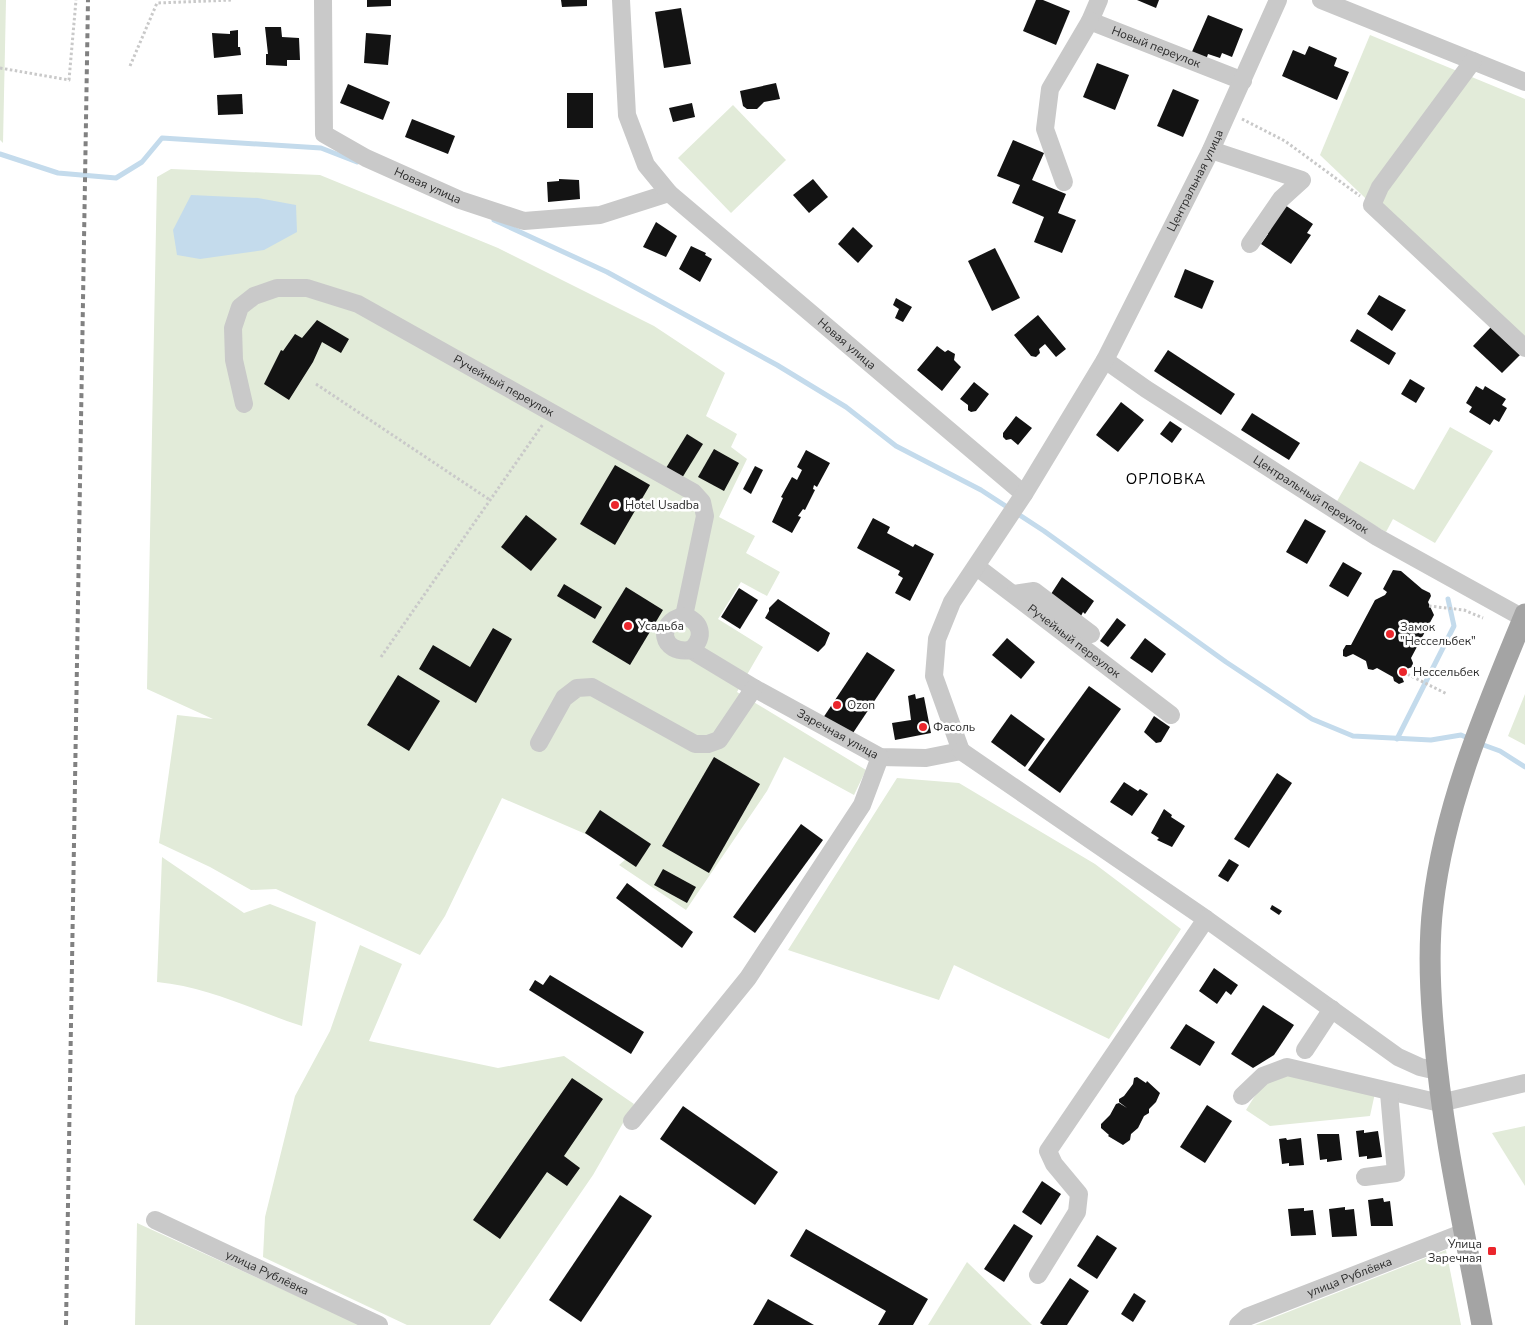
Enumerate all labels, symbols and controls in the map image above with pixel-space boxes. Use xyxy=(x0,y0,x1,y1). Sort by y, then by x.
street label: Новый переулок xyxy=(1109,22,1204,72)
street label: Центральная улица xyxy=(1163,127,1227,234)
street label: Новая улица xyxy=(392,164,464,208)
street label: Новая улица xyxy=(814,314,879,373)
street label: Ручейный переулок xyxy=(451,351,558,421)
street label: Центральный переулок xyxy=(1250,452,1372,538)
district label: ОРЛОВКА xyxy=(1126,469,1206,489)
place label: Hotel Usadba xyxy=(625,497,699,513)
marker: Hotel Usadba xyxy=(609,499,621,511)
street label: Ручейный переулок xyxy=(1024,600,1124,682)
place label: Усадьба xyxy=(637,618,684,634)
place label: Замок "Нессельбек" xyxy=(1400,619,1476,649)
marker: Усадьба xyxy=(622,620,634,632)
marker: Замок "Нессельбек" xyxy=(1384,628,1396,640)
place label: Нессельбек xyxy=(1413,664,1480,680)
marker: Нессельбек xyxy=(1397,666,1409,678)
place label: Ozon xyxy=(847,697,875,713)
marker: Ozon xyxy=(831,699,843,711)
street label: Заречная улица xyxy=(794,705,882,763)
place label: Фасоль xyxy=(933,719,975,735)
marker: Фасоль xyxy=(917,721,929,733)
place label: Улица Заречная xyxy=(1428,1236,1482,1266)
marker: Улица Заречная xyxy=(1486,1245,1498,1257)
street label: улица Рублёвка xyxy=(223,1246,311,1299)
street label: улица Рублёвка xyxy=(1305,1253,1394,1301)

